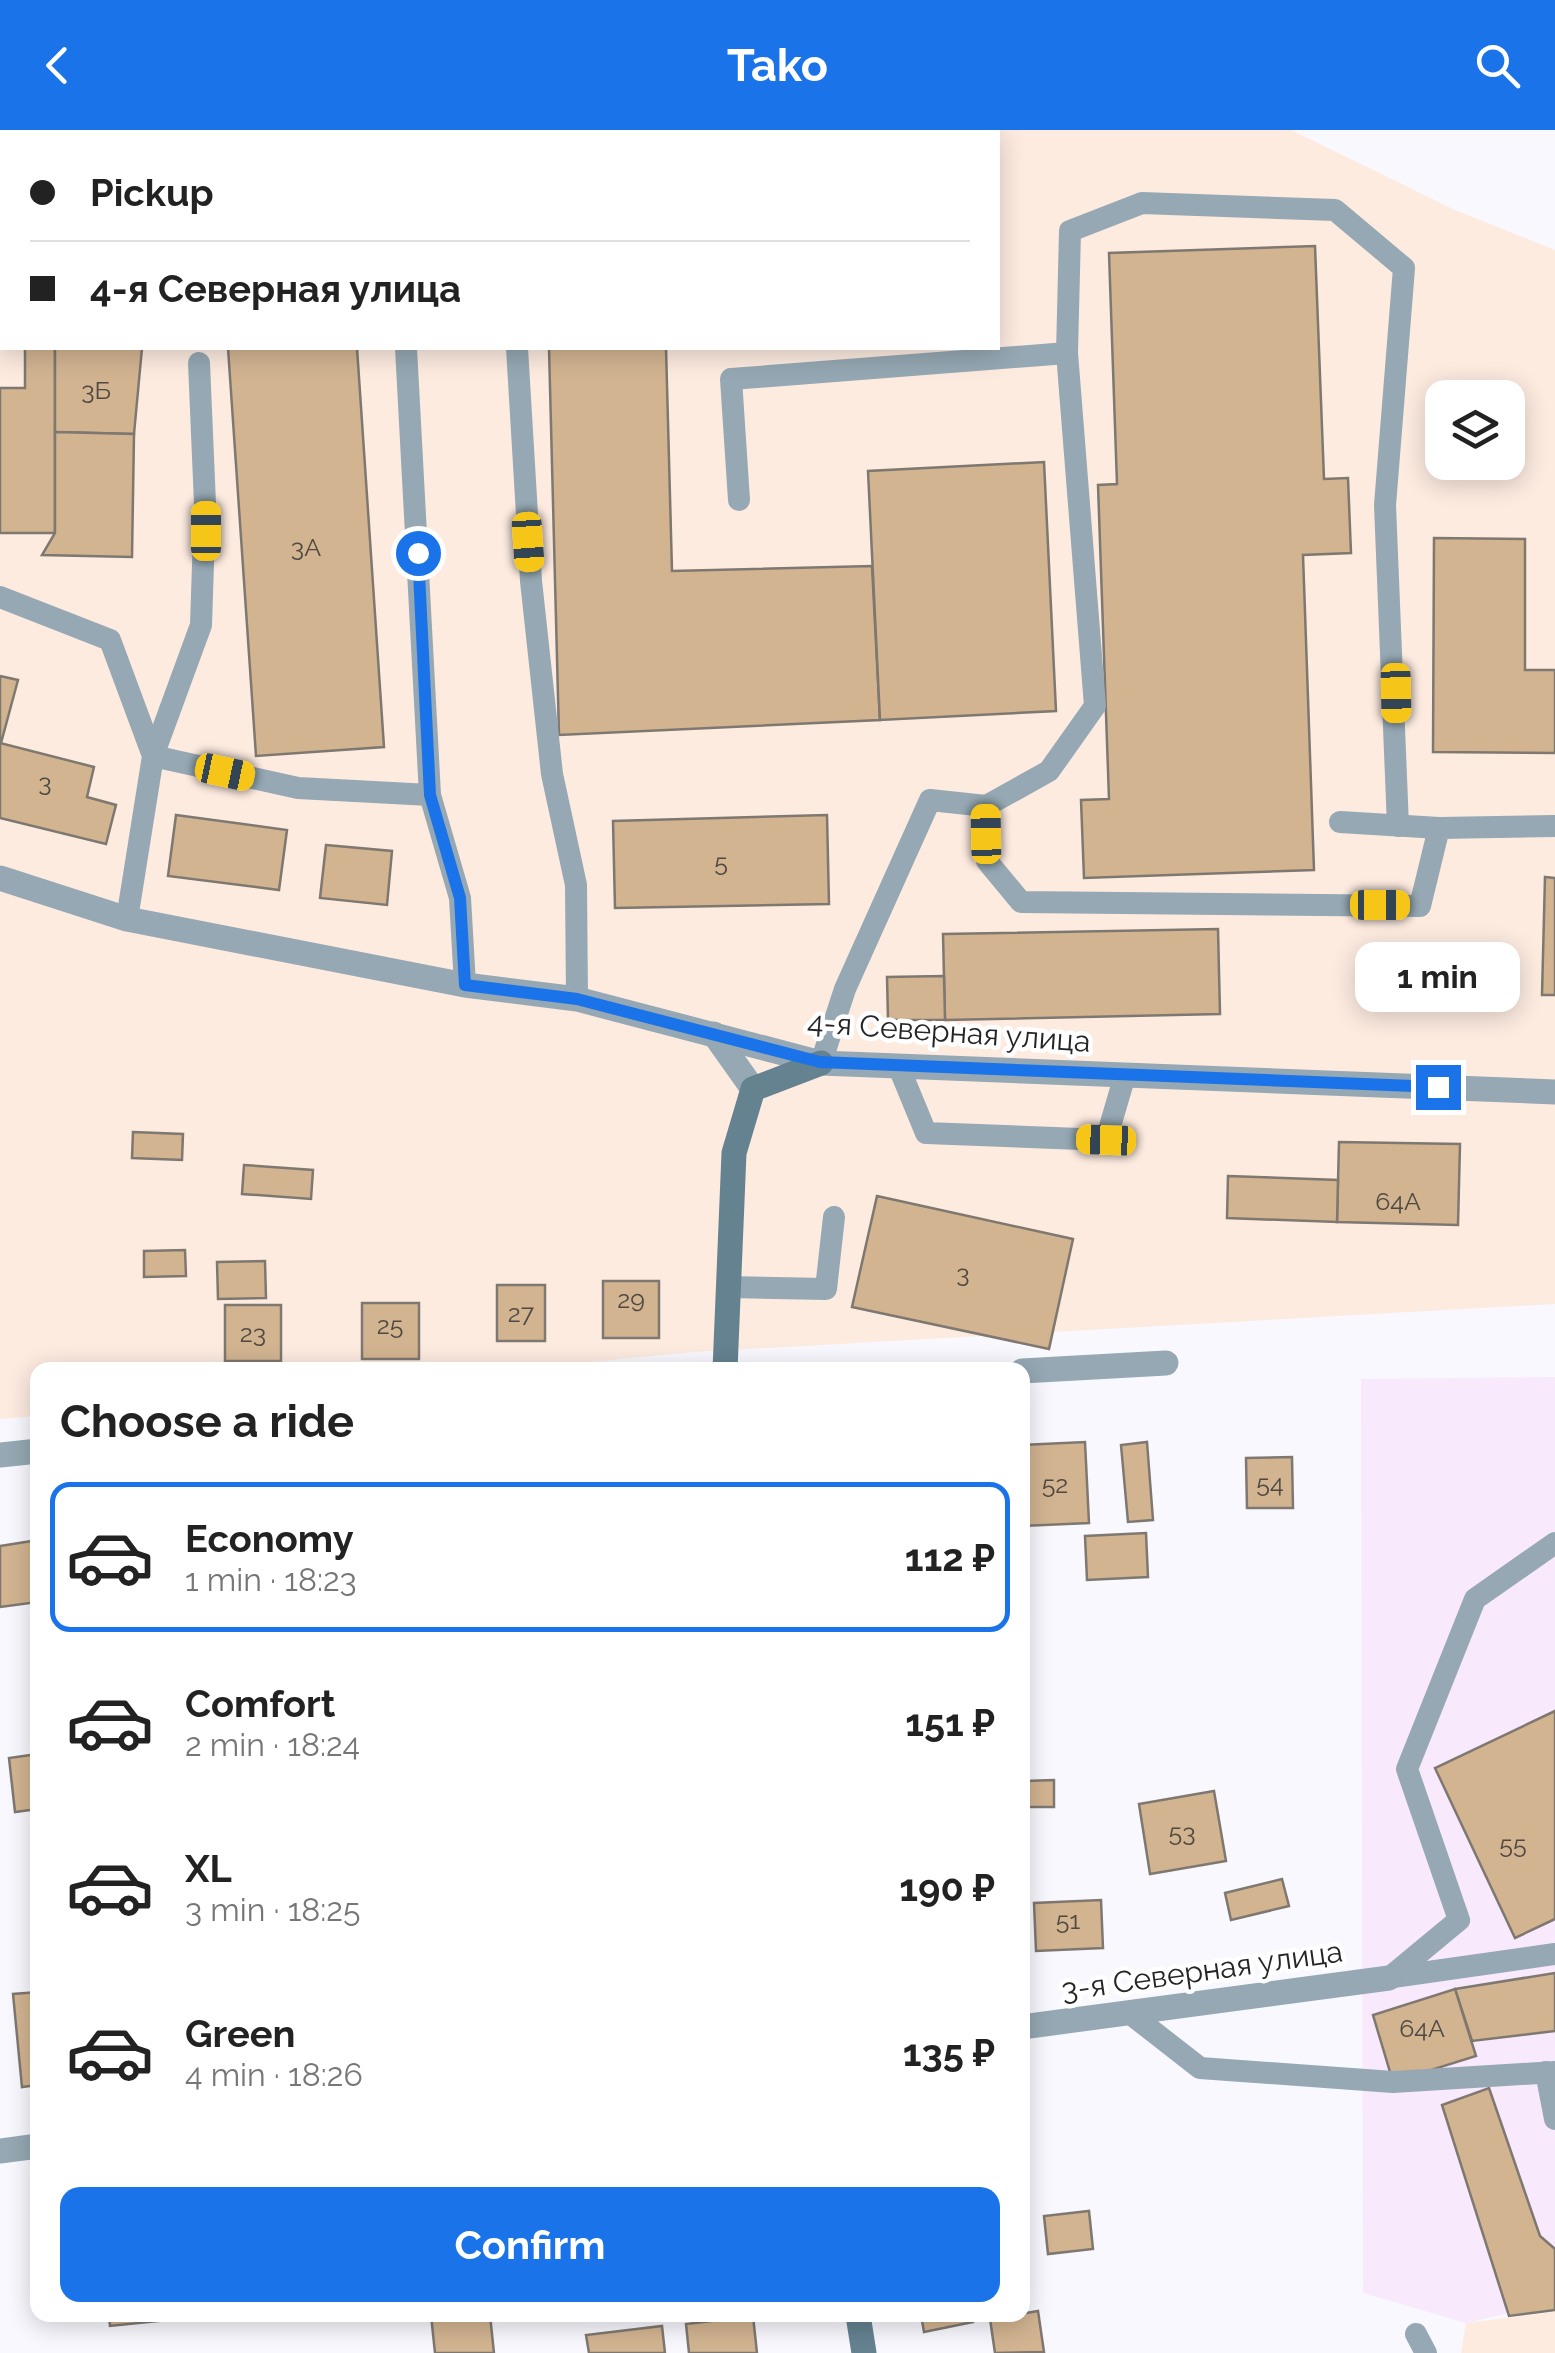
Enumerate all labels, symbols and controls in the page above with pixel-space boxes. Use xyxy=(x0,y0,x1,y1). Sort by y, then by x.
icon: back xyxy=(30,38,85,93)
icon: search xyxy=(1470,38,1525,93)
text: Tako xyxy=(727,39,828,92)
text: Pickup xyxy=(90,170,214,215)
text: 4-я Северная улица xyxy=(90,266,461,311)
house number: 3Б xyxy=(81,375,111,405)
map controls xyxy=(1425,380,1525,480)
button: layers xyxy=(1425,380,1525,480)
car xyxy=(191,501,221,561)
car xyxy=(511,511,545,573)
route start xyxy=(396,531,441,576)
house number: 3А xyxy=(291,532,321,562)
car xyxy=(1380,663,1412,723)
car xyxy=(193,751,257,793)
house number: 3 xyxy=(38,767,52,797)
car xyxy=(970,804,1002,864)
house number: 5 xyxy=(714,847,728,877)
car xyxy=(1350,890,1410,920)
callout: 1 min xyxy=(1356,942,1520,1012)
text: 1 min xyxy=(1397,958,1478,995)
street label: 4-я Северная улица xyxy=(806,1004,1092,1059)
route end xyxy=(1416,1065,1461,1110)
car xyxy=(1075,1124,1137,1156)
house number: 64А xyxy=(1375,1186,1421,1216)
house number: 3 xyxy=(956,1258,970,1288)
house number: 29 xyxy=(617,1284,645,1314)
house number: 27 xyxy=(508,1298,535,1328)
house number: 25 xyxy=(377,1310,403,1340)
house number: 23 xyxy=(240,1318,266,1348)
text: Choose a ride xyxy=(60,1395,354,1448)
house number: 54 xyxy=(1256,1468,1284,1498)
house number: 52 xyxy=(1042,1469,1068,1499)
icon: car xyxy=(65,1512,155,1602)
text: Economy xyxy=(185,1516,354,1561)
text: 112 ₽ xyxy=(905,1535,995,1580)
text: 1 min · 18:23 xyxy=(185,1561,357,1598)
icon: car xyxy=(65,1677,155,1767)
text: Comfort xyxy=(185,1681,335,1726)
text: 151 ₽ xyxy=(905,1700,995,1745)
text: 2 min · 18:24 xyxy=(185,1726,360,1763)
house number: 53 xyxy=(1169,1817,1195,1847)
house number: 55 xyxy=(1499,1829,1527,1859)
icon: car xyxy=(65,1842,155,1932)
text: XL xyxy=(185,1846,232,1891)
text: 190 ₽ xyxy=(899,1865,995,1910)
text: 3 min · 18:25 xyxy=(185,1891,360,1928)
house number: 51 xyxy=(1056,1905,1080,1935)
street label: 3-я Северная улица xyxy=(1059,1933,1345,2008)
icon: car xyxy=(65,2007,155,2097)
text: Green xyxy=(185,2011,295,2056)
house number: 64А xyxy=(1399,2013,1445,2043)
text: 135 ₽ xyxy=(903,2030,995,2075)
text: 4 min · 18:26 xyxy=(185,2056,363,2093)
button: Confirm xyxy=(60,2187,1000,2302)

